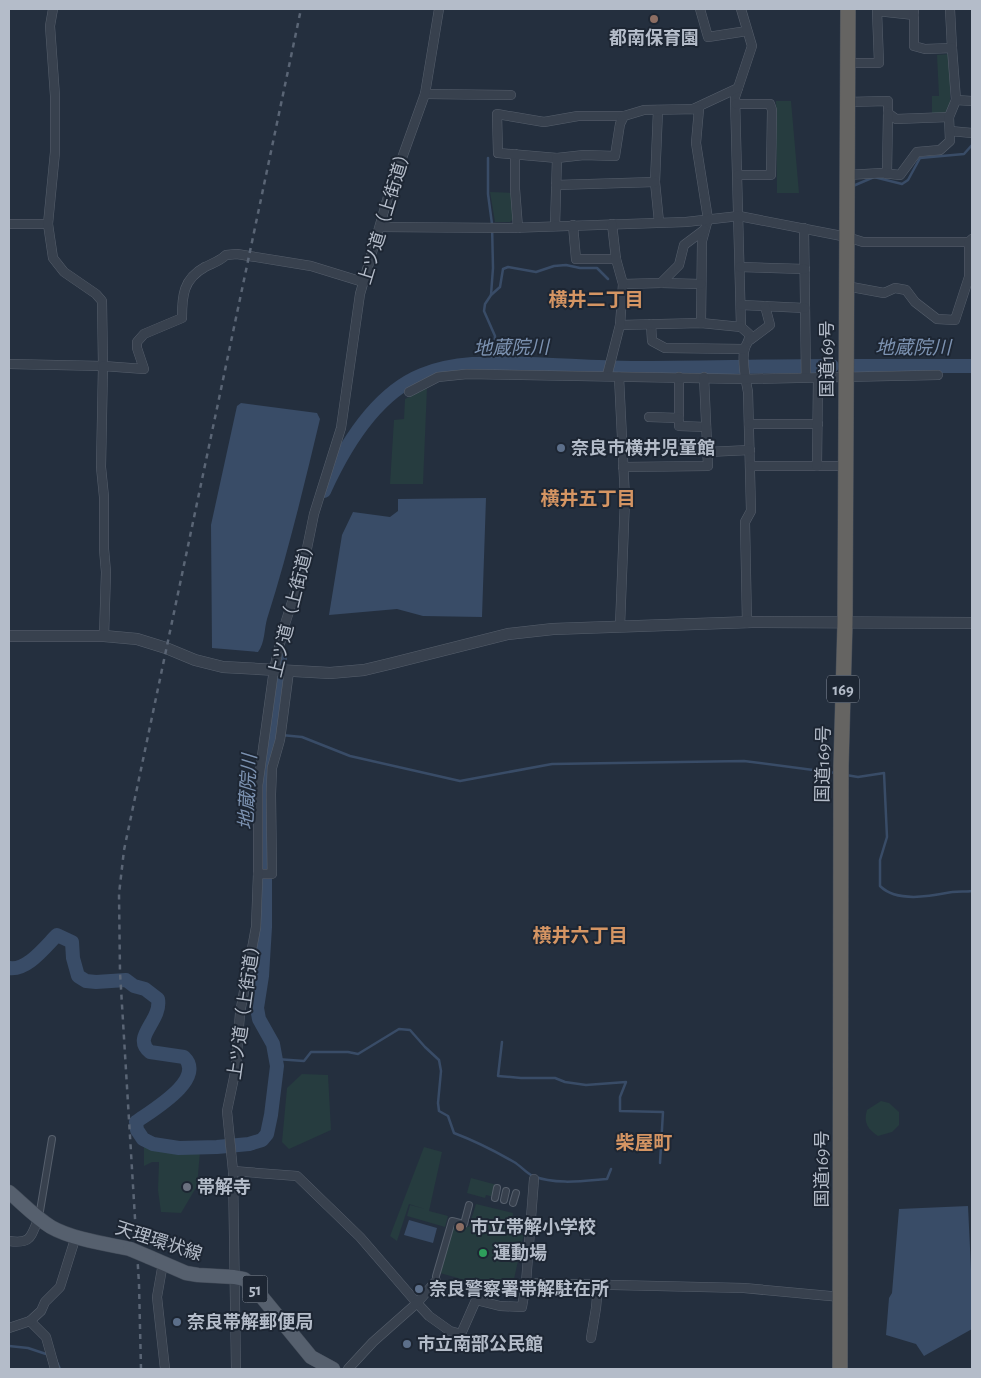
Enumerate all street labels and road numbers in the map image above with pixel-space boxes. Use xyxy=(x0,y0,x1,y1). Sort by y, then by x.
street label: 上ツ道（上街道） xyxy=(354,143,416,287)
street label: 国道169号 xyxy=(817,320,837,398)
street label: 上ツ道（上街道） xyxy=(265,535,319,679)
road number: 169 xyxy=(827,676,859,702)
street label: 国道169号 xyxy=(812,725,834,803)
street label: 上ツ道（上街道） xyxy=(224,935,264,1081)
street label: 国道169号 xyxy=(812,1130,832,1208)
street label: 天理環状線 xyxy=(113,1218,205,1264)
road number: 51 xyxy=(242,1276,268,1302)

